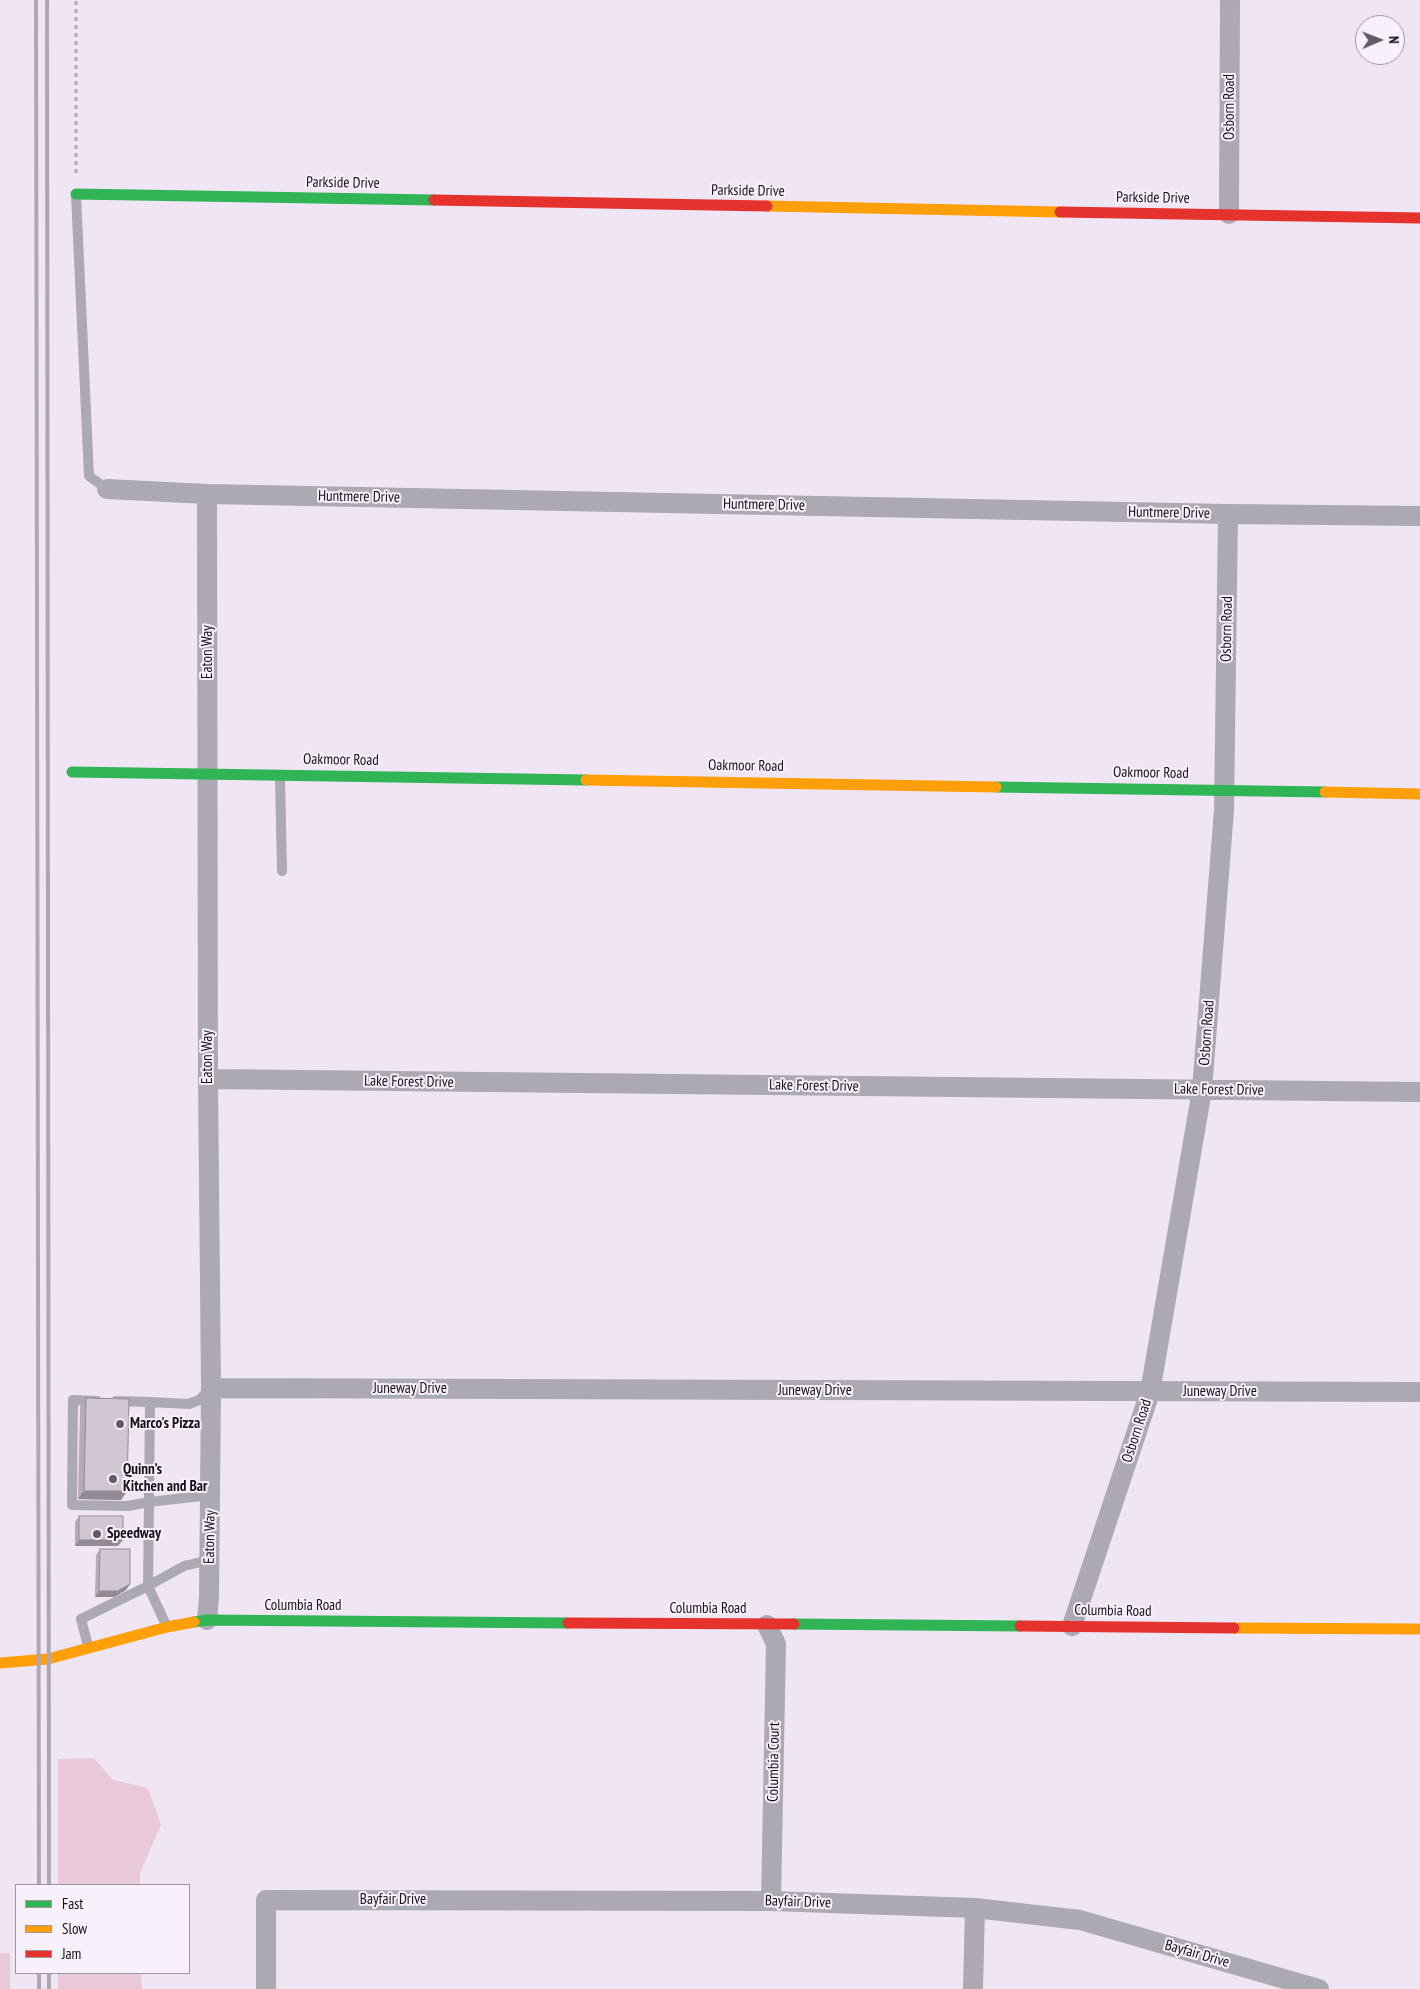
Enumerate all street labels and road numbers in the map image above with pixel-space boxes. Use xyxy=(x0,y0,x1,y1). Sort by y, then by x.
street label: Osborn Road xyxy=(1221,74,1239,140)
street label: Parkside Drive xyxy=(306,173,380,193)
street label: Parkside Drive xyxy=(711,181,785,201)
street label: Parkside Drive xyxy=(1116,188,1190,208)
street label: Huntmere Drive xyxy=(318,487,400,507)
street label: Huntmere Drive xyxy=(723,495,805,515)
street label: Huntmere Drive xyxy=(1128,503,1210,523)
street label: Osborn Road xyxy=(1217,596,1237,662)
street label: Eaton Way xyxy=(199,625,217,679)
street label: Oakmoor Road xyxy=(303,750,379,770)
street label: Oakmoor Road xyxy=(708,756,784,776)
street label: Oakmoor Road xyxy=(1113,763,1189,783)
street label: Osborn Road xyxy=(1196,1000,1218,1066)
street label: Eaton Way xyxy=(199,1030,217,1084)
street label: Lake Forest Drive xyxy=(364,1072,454,1092)
street label: Lake Forest Drive xyxy=(769,1076,859,1096)
street label: Lake Forest Drive xyxy=(1174,1080,1264,1100)
street label: Juneway Drive xyxy=(373,1380,447,1398)
street label: Juneway Drive xyxy=(778,1382,852,1400)
street label: Juneway Drive xyxy=(1183,1383,1257,1401)
street label: Osborn Road xyxy=(1118,1397,1156,1465)
street label: Eaton Way xyxy=(201,1510,219,1564)
street label: Columbia Road xyxy=(264,1597,342,1615)
street label: Columbia Road xyxy=(669,1600,747,1618)
street label: Columbia Road xyxy=(1074,1601,1152,1621)
street label: Columbia Court xyxy=(764,1722,784,1802)
street label: Bayfair Drive xyxy=(360,1891,426,1909)
street label: Bayfair Drive xyxy=(765,1892,831,1912)
street label: Bayfair Drive xyxy=(1163,1936,1231,1972)

